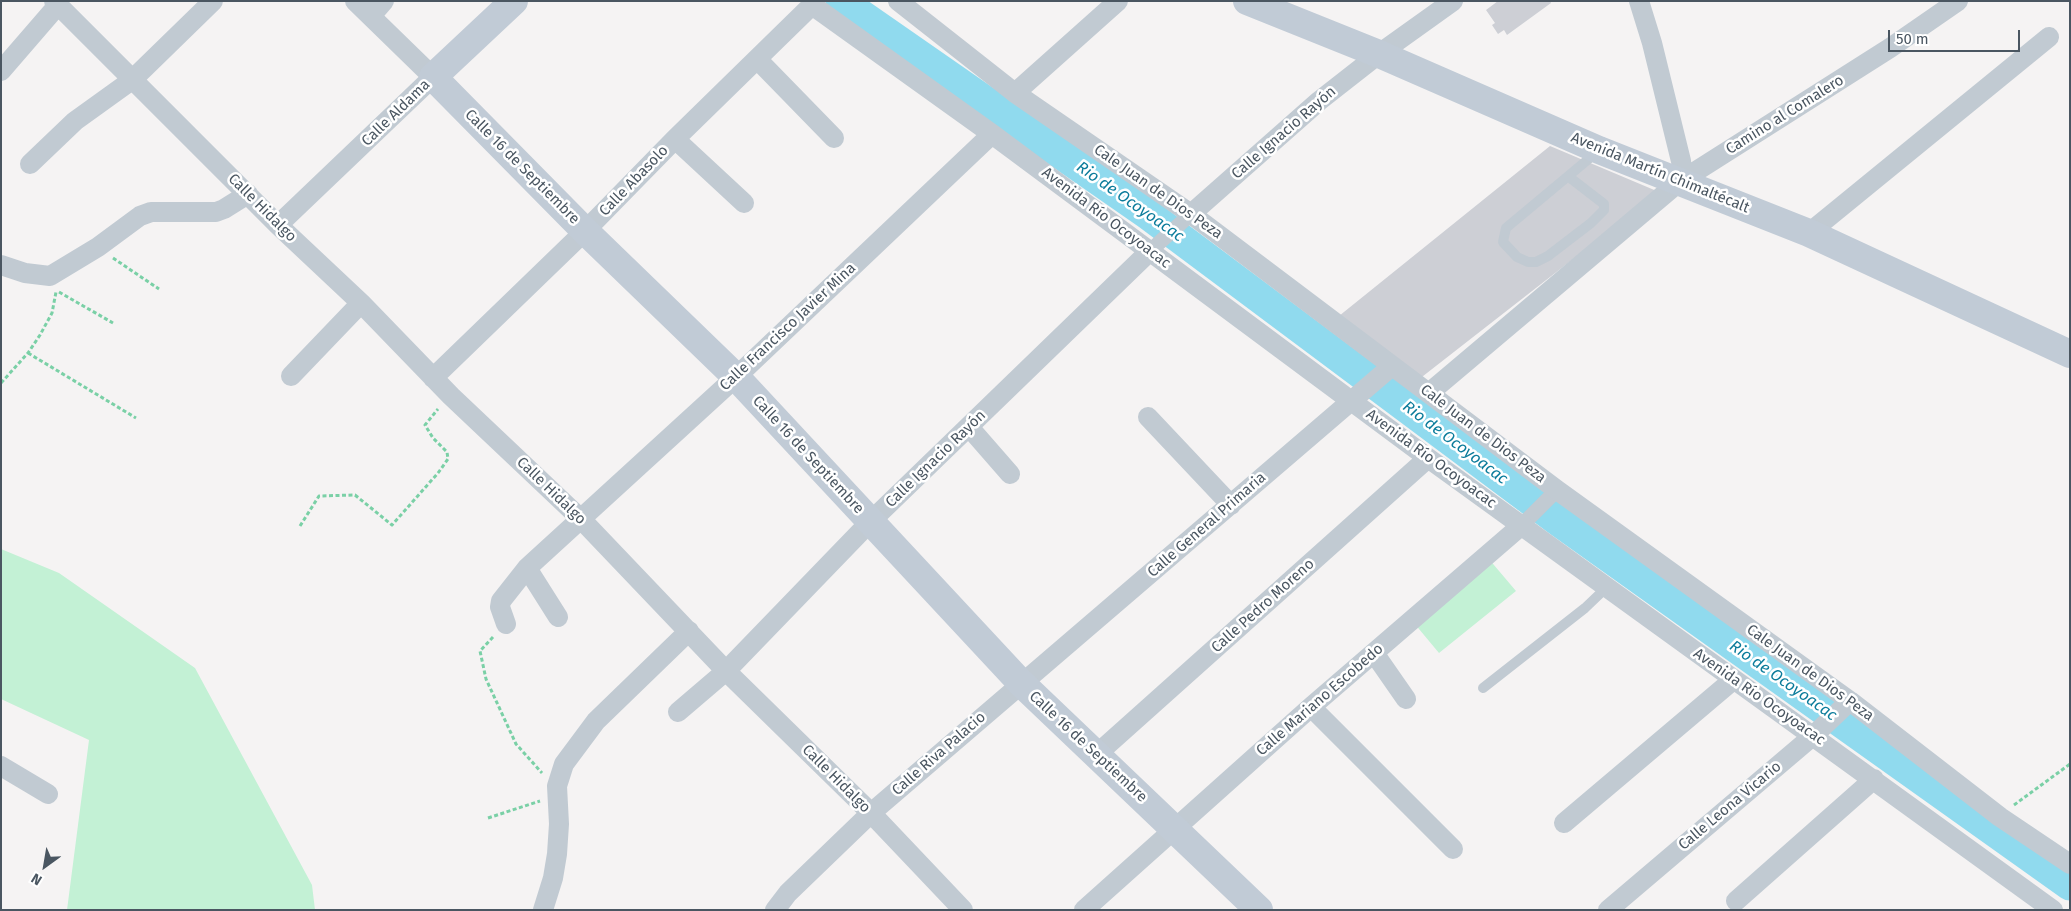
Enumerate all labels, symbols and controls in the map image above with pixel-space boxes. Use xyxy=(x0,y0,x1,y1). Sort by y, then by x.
scale bar xyxy=(1891,20,2024,52)
text: 50 m xyxy=(1896,30,1929,48)
street label: Camino al Comalero xyxy=(1723,71,1847,159)
street label: Calle Aldama xyxy=(358,76,434,150)
street label: Calle Ignacio Rayón xyxy=(1228,83,1340,183)
street label: Calle 16 de Septiembre xyxy=(461,106,583,228)
street label: Avenida Martín Chimaltécalt xyxy=(1568,129,1752,217)
street label: Cale Juan de Dios Peza xyxy=(1090,141,1226,243)
street label: Calle Abasolo xyxy=(596,142,672,220)
water label: Rio de Ocoyoacac xyxy=(1073,158,1187,246)
street label: Avenida Río Ocoyoacac xyxy=(1038,164,1174,272)
street label: Calle Hidalgo xyxy=(224,170,300,246)
street label: Calle Francisco Javier Mina xyxy=(716,259,860,395)
street label: Cale Juan de Dios Peza xyxy=(1417,381,1549,487)
street label: Calle 16 de Septiembre xyxy=(749,392,867,518)
water label: Rio de Ocoyoacac xyxy=(1399,397,1511,489)
street label: Avenida Río Ocoyoacac xyxy=(1362,406,1500,512)
street label: Calle Ignacio Rayón xyxy=(882,407,990,511)
street label: Calle Hidalgo xyxy=(513,454,589,528)
street label: Calle General Primaria xyxy=(1144,469,1270,581)
street label: Calle Pedro Moreno xyxy=(1208,555,1318,657)
street label: Cale Juan de Dios Peza xyxy=(1743,621,1877,725)
water label: Rio de Ocoyoacac xyxy=(1726,637,1840,725)
street label: Calle Mariano Escobedo xyxy=(1253,640,1387,760)
street label: Avenida Río Ocoyoacac xyxy=(1690,645,1828,749)
street label: Calle 16 de Septiembre xyxy=(1025,688,1151,806)
street label: Calle Riva Palacio xyxy=(888,708,990,800)
street label: Calle Hidalgo xyxy=(798,741,874,817)
street label: Calle Leona Vicario xyxy=(1675,758,1785,854)
north arrow xyxy=(20,841,70,891)
text: N xyxy=(28,869,45,889)

